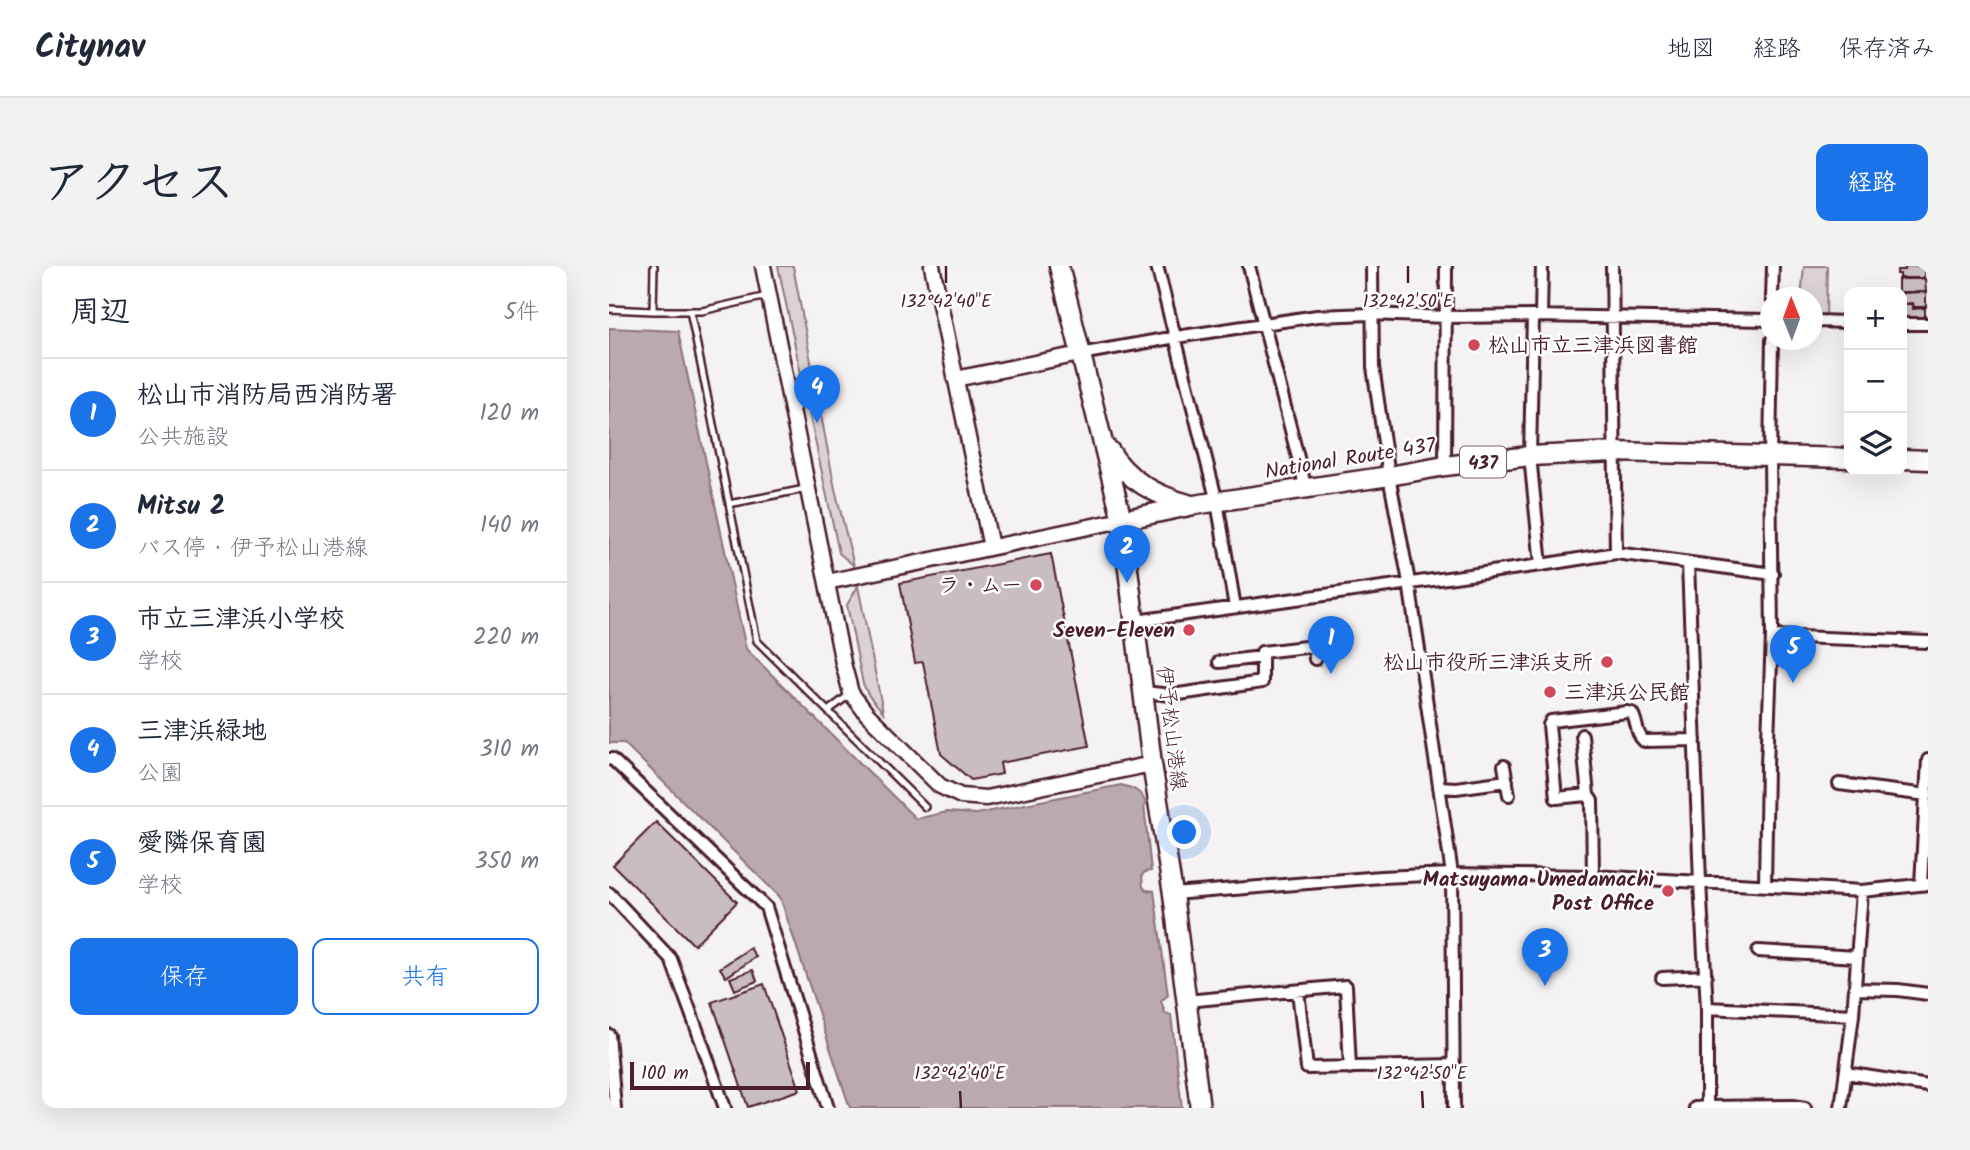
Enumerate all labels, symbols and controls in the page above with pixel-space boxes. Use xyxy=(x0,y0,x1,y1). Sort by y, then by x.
text: Citynav xyxy=(35,22,145,75)
text: 地図 xyxy=(1667,30,1715,69)
text: 経路 xyxy=(1753,30,1801,69)
text: 保存済み xyxy=(1839,30,1935,69)
button: 経路 xyxy=(1816,144,1928,221)
text: アクセス xyxy=(42,146,235,224)
north arrow xyxy=(1760,287,1823,350)
map controls xyxy=(1844,287,1907,476)
button: + xyxy=(1844,287,1907,350)
text: 132°42'40"E xyxy=(901,288,992,317)
text: 132°42'50"E xyxy=(1363,288,1454,317)
text: 周辺 xyxy=(70,289,130,337)
text: 5件 xyxy=(504,295,539,331)
place label: 松山市立三津浜図書館 xyxy=(1488,330,1698,363)
marker: 松山市立三津浜図書館 xyxy=(1466,337,1482,353)
button: − xyxy=(1844,350,1907,413)
pin: 4 xyxy=(794,365,840,423)
text: 松山市消防局西消防署 xyxy=(137,375,397,417)
text: 1 xyxy=(90,396,96,432)
text: 120 m xyxy=(479,396,539,432)
button: layers xyxy=(1844,413,1907,476)
text: 公共施設 xyxy=(137,420,229,456)
street label: National Route 437 xyxy=(1262,429,1439,489)
road number: 437 xyxy=(1460,446,1506,478)
text: Mitsu 2 xyxy=(137,486,225,528)
text: 2 xyxy=(86,508,100,544)
text: 140 m xyxy=(480,508,539,544)
pin: 2 xyxy=(1104,525,1150,583)
text: バス停 · 伊予松山港線 xyxy=(137,531,368,567)
place label: ラ・ムー xyxy=(938,570,1022,603)
marker: ラ・ムー xyxy=(1028,577,1044,593)
text: 市立三津浜小学校 xyxy=(137,599,345,641)
place label: Seven-Eleven xyxy=(1053,615,1175,648)
pin: 1 xyxy=(1308,616,1354,674)
text: 3 xyxy=(87,620,99,656)
text: 220 m xyxy=(473,620,539,656)
marker: Seven-Eleven xyxy=(1181,622,1197,638)
pin: 5 xyxy=(1770,625,1816,683)
text: 学校 xyxy=(137,644,183,680)
place label: 松山市役所三津浜支所 xyxy=(1383,647,1593,680)
marker: 松山市役所三津浜支所 xyxy=(1599,654,1615,670)
street label: 伊予松山港線 xyxy=(1146,664,1195,793)
place label: 三津浜公民館 xyxy=(1564,677,1690,710)
marker: 三津浜公民館 xyxy=(1542,684,1558,700)
text: 三津浜緑地 xyxy=(137,711,267,753)
text: 4 xyxy=(87,732,99,768)
text: 310 m xyxy=(480,732,539,768)
text: 公園 xyxy=(137,756,183,792)
your location xyxy=(1167,815,1201,849)
text: 愛隣保育園 xyxy=(137,823,267,865)
text: 5 xyxy=(87,844,99,880)
text: 350 m xyxy=(474,844,539,880)
place label: Matsuyama Umedamachi Post Office xyxy=(1423,864,1655,921)
text: 学校 xyxy=(137,868,183,904)
marker: Matsuyama Umedamachi Post Office xyxy=(1660,883,1676,899)
pin: 3 xyxy=(1522,928,1568,986)
button: 保存 xyxy=(70,938,298,1015)
button: 共有 xyxy=(312,938,539,1015)
scale bar xyxy=(630,1059,810,1091)
text: 100 m xyxy=(641,1059,689,1089)
text: 132°42'40"E xyxy=(915,1060,1006,1089)
text: 132°42'50"E xyxy=(1377,1060,1468,1089)

